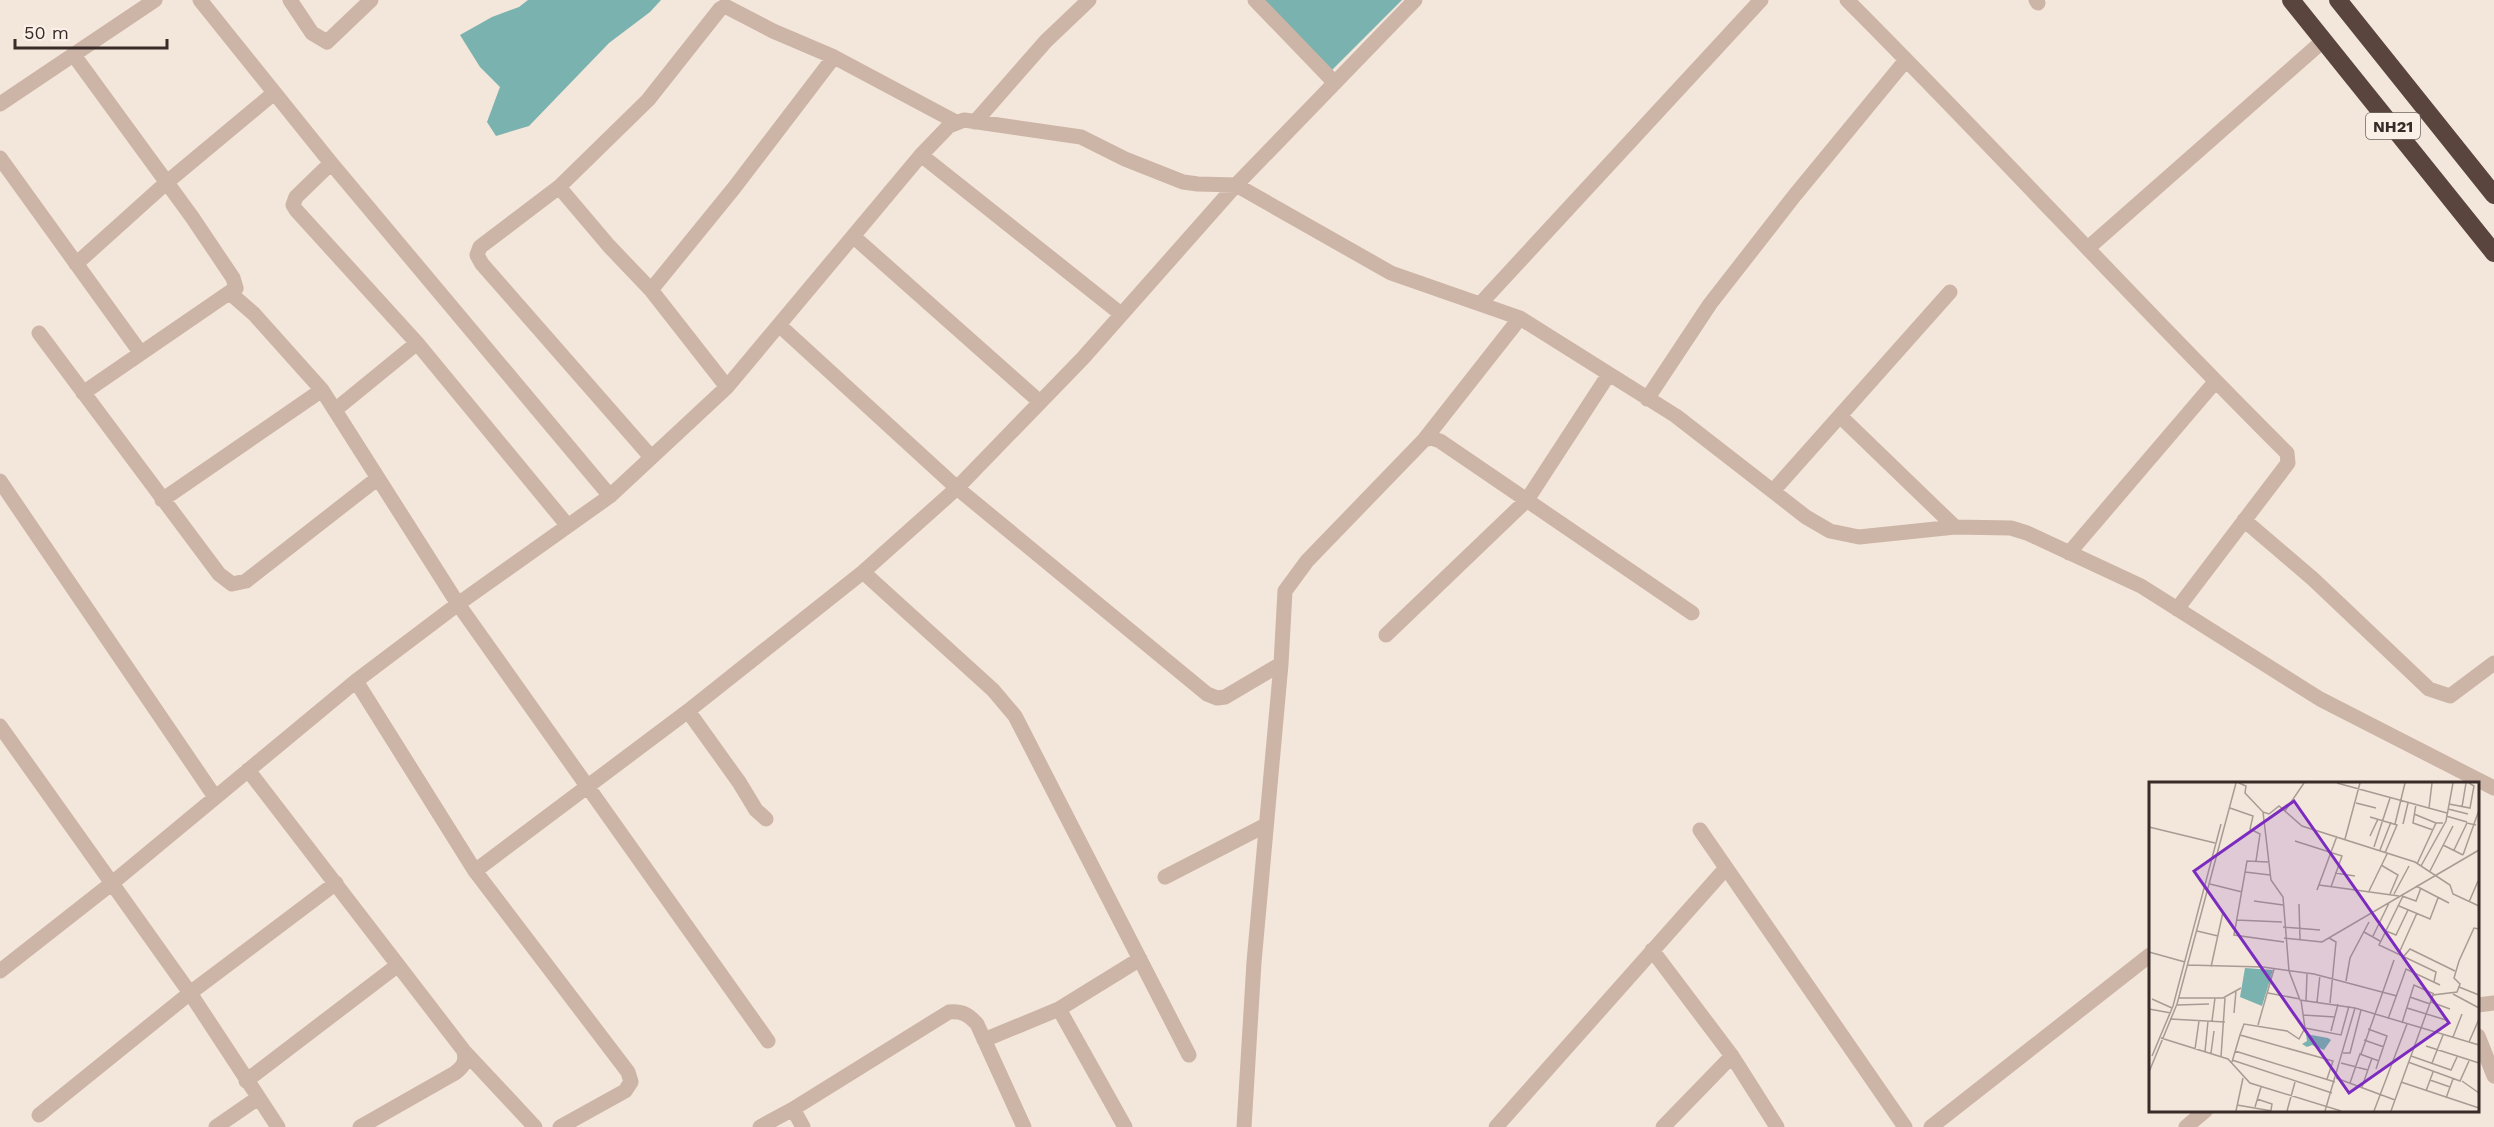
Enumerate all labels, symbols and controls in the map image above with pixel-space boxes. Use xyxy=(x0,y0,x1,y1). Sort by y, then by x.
scale bar xyxy=(15,12,166,50)
text: 50 m xyxy=(24,22,69,43)
road number: NH21 xyxy=(2366,113,2420,139)
inset map xyxy=(2149,782,2479,1112)

